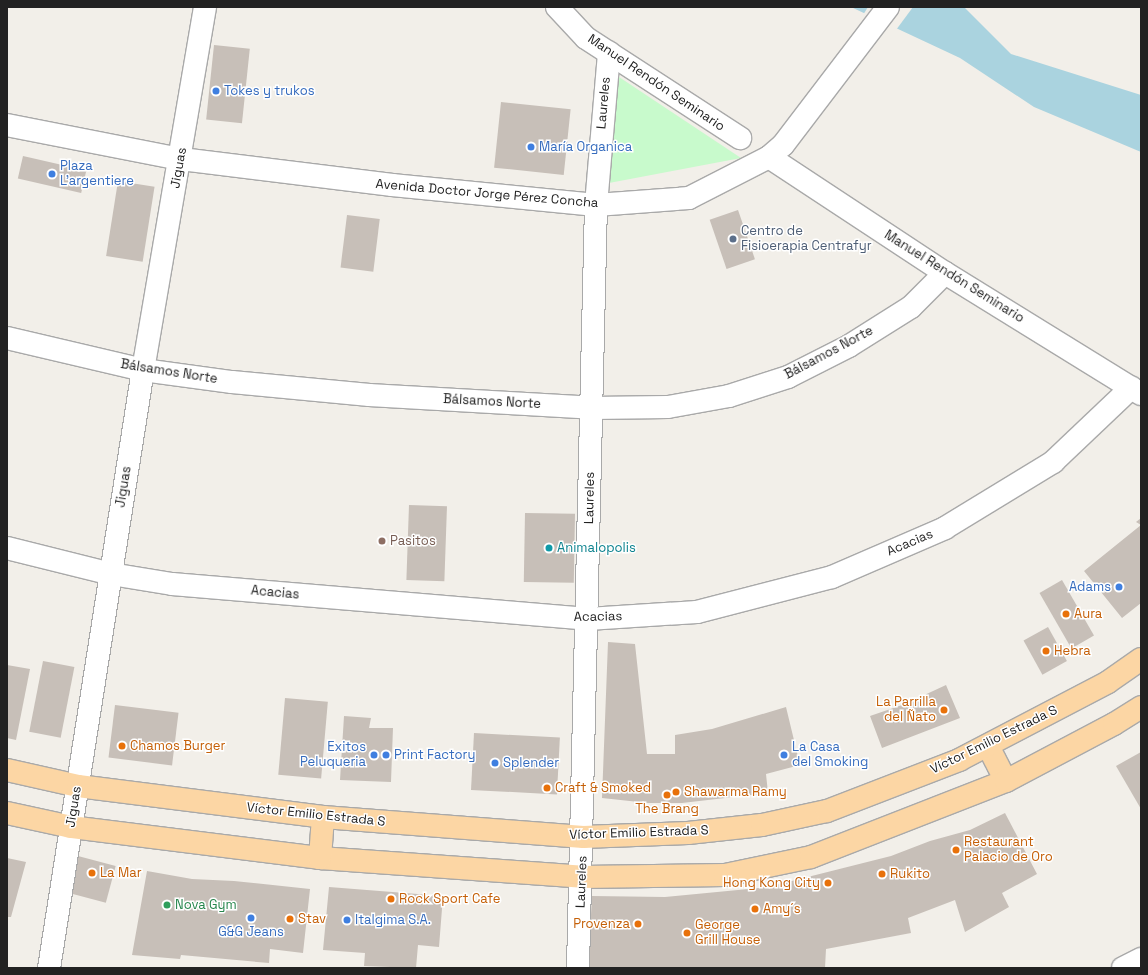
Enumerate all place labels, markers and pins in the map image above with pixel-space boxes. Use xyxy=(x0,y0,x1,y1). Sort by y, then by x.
place label: Tokes y trukos xyxy=(224,83,315,99)
marker: Tokes y trukos xyxy=(211,86,221,96)
place label: María Organica xyxy=(539,139,632,155)
marker: María Organica xyxy=(526,142,536,152)
place label: Plaza L'argentiere xyxy=(60,159,134,190)
marker: Plaza L'argentiere xyxy=(47,169,57,179)
place label: Centro de Fisioerapia Centrafyr xyxy=(741,224,872,255)
marker: Centro de Fisioerapia Centrafyr xyxy=(728,234,738,244)
place label: Pasitos xyxy=(390,533,436,549)
marker: Pasitos xyxy=(377,536,387,546)
place label: Animalopolis xyxy=(557,540,636,556)
marker: Animalopolis xyxy=(544,543,554,553)
place label: Adams xyxy=(1069,579,1111,595)
marker: Adams xyxy=(1114,582,1124,592)
place label: Aura xyxy=(1074,606,1102,622)
marker: Aura xyxy=(1061,609,1071,619)
place label: Hebra xyxy=(1054,643,1091,659)
marker: Hebra xyxy=(1041,646,1051,656)
place label: La Parrilla del Ñato xyxy=(876,695,936,726)
marker: La Parrilla del Ñato xyxy=(939,705,949,715)
place label: Chamos Burger xyxy=(130,738,225,754)
place label: Exitos Peluqueria xyxy=(300,740,366,771)
place label: La Casa del Smoking xyxy=(792,740,868,771)
marker: Chamos Burger xyxy=(117,741,127,751)
place label: Print Factory xyxy=(394,747,475,763)
marker: Exitos Peluqueria xyxy=(369,750,379,760)
marker: Print Factory xyxy=(381,750,391,760)
marker: La Casa del Smoking xyxy=(779,750,789,760)
place label: Splender xyxy=(503,755,559,771)
marker: Splender xyxy=(490,758,500,768)
place label: Craft & Smoked xyxy=(555,780,651,796)
marker: Craft & Smoked xyxy=(542,783,552,793)
place label: Shawarma Ramy xyxy=(684,784,787,800)
marker: Shawarma Ramy xyxy=(671,787,681,797)
marker: The Brang xyxy=(662,790,672,800)
place label: The Brang xyxy=(635,801,699,817)
place label: Restaurant Palacio de Oro xyxy=(964,835,1053,866)
marker: Restaurant Palacio de Oro xyxy=(951,845,961,855)
place label: La Mar xyxy=(100,865,142,881)
place label: Rukito xyxy=(890,866,930,882)
marker: La Mar xyxy=(87,868,97,878)
marker: Rukito xyxy=(877,869,887,879)
place label: Hong Kong City xyxy=(723,875,820,891)
marker: Hong Kong City xyxy=(823,878,833,888)
place label: Rock Sport Cafe xyxy=(399,891,500,907)
marker: Rock Sport Cafe xyxy=(386,894,396,904)
place label: Nova Gym xyxy=(175,897,237,913)
marker: Nova Gym xyxy=(162,900,172,910)
place label: Amy´s xyxy=(763,901,801,917)
marker: Amy´s xyxy=(750,904,760,914)
place label: Stav xyxy=(298,911,326,927)
place label: Italgima S.A. xyxy=(355,912,431,928)
marker: G&G Jeans xyxy=(246,913,256,923)
marker: Stav xyxy=(285,914,295,924)
marker: Italgima S.A. xyxy=(342,915,352,925)
place label: Provenza xyxy=(573,916,630,932)
place label: George Grill House xyxy=(695,918,760,949)
marker: Provenza xyxy=(633,919,643,929)
place label: G&G Jeans xyxy=(218,924,284,940)
marker: George Grill House xyxy=(682,928,692,938)

